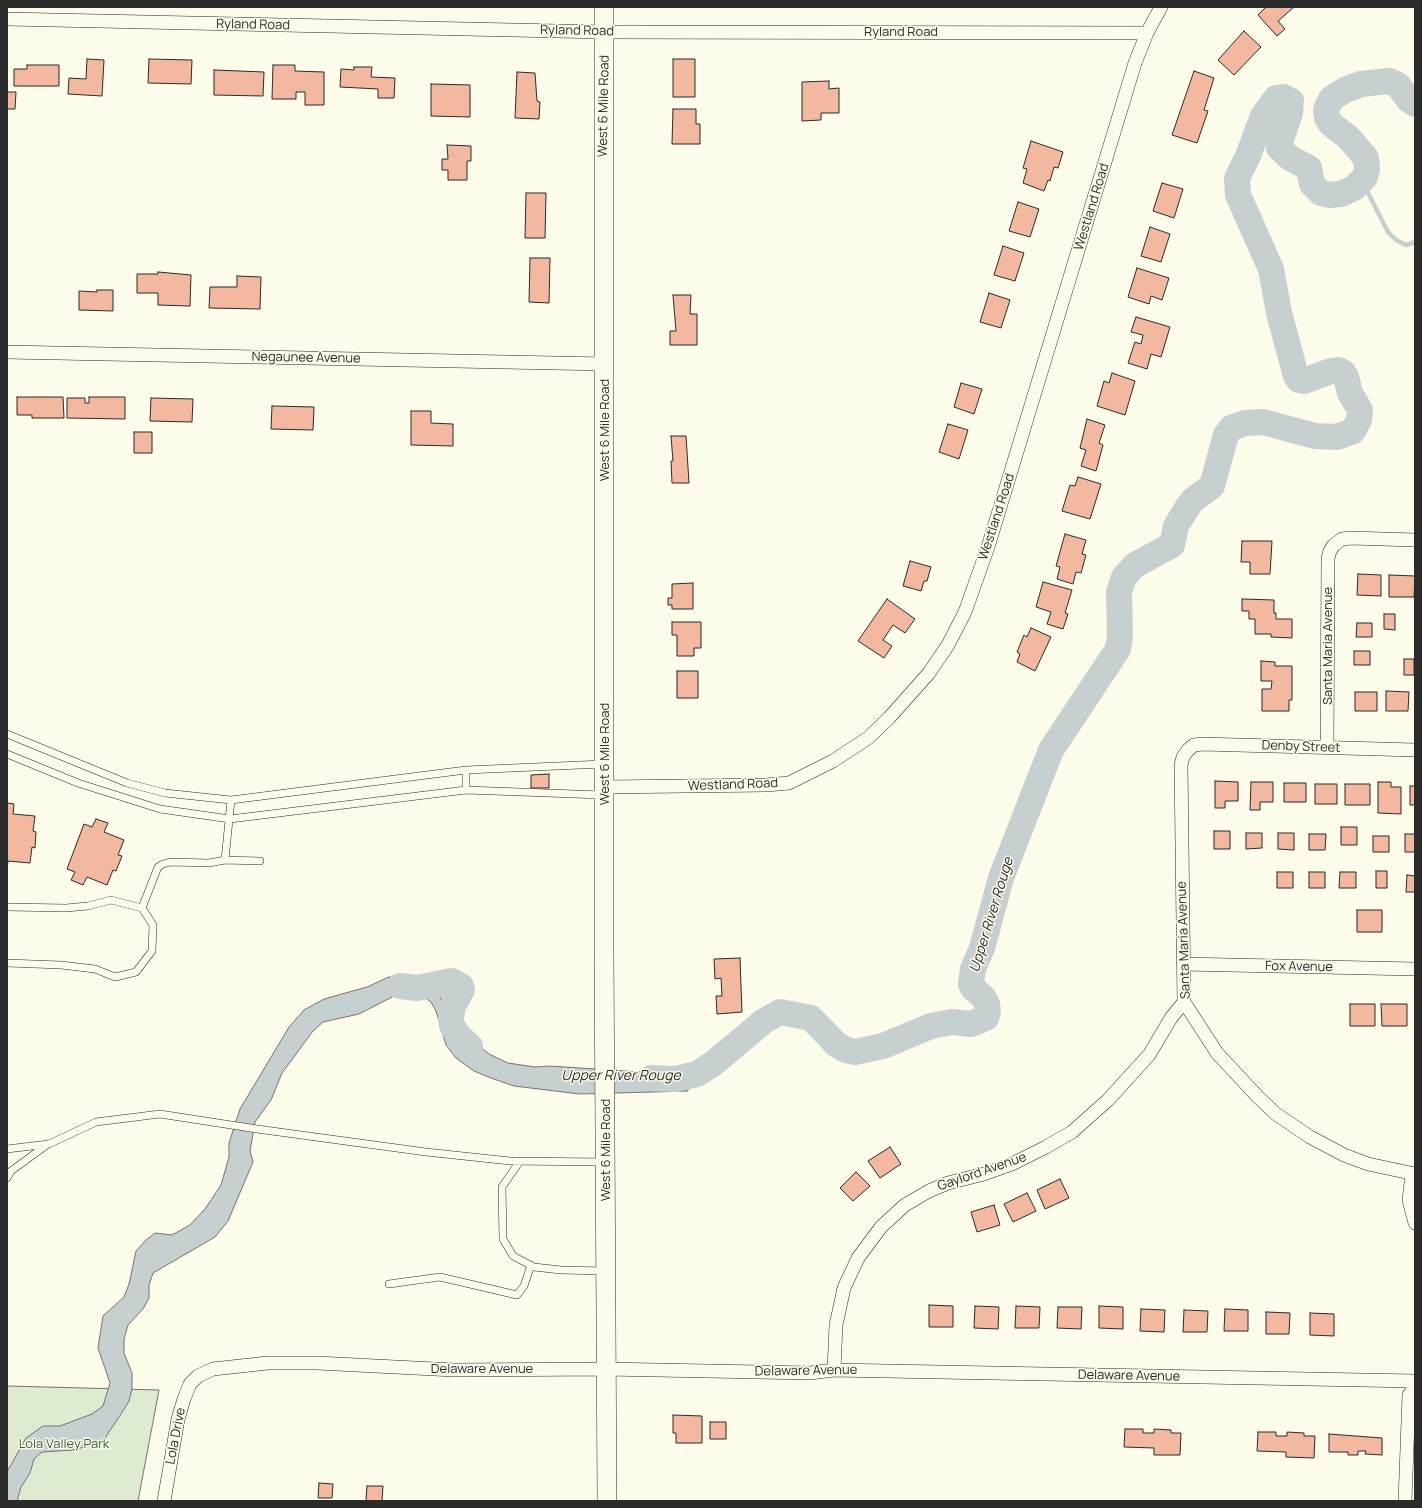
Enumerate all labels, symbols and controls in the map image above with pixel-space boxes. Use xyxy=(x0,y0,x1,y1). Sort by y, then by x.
street label: Ryland Road xyxy=(216,17,290,33)
street label: Ryland Road xyxy=(540,23,614,39)
street label: Ryland Road xyxy=(864,24,938,40)
street label: West 6 Mile Road xyxy=(595,55,613,157)
street label: Westland Road xyxy=(1071,162,1113,252)
street label: Negaunee Avenue xyxy=(251,349,361,367)
street label: West 6 Mile Road xyxy=(597,379,613,481)
street label: Westland Road xyxy=(976,472,1018,562)
street label: Santa Maria Avenue xyxy=(1320,587,1336,705)
street label: West 6 Mile Road xyxy=(597,703,613,805)
street label: Denby Street xyxy=(1261,738,1341,756)
street label: Westland Road xyxy=(688,776,778,794)
water label: Upper River Rouge xyxy=(967,856,1017,974)
street label: Santa Maria Avenue xyxy=(1174,881,1194,999)
street label: Fox Avenue xyxy=(1265,959,1333,975)
water label: Upper River Rouge xyxy=(561,1068,681,1084)
street label: West 6 Mile Road xyxy=(598,1099,614,1201)
street label: Gaylord Avenue xyxy=(936,1149,1028,1195)
street label: Delaware Avenue xyxy=(431,1361,533,1377)
street label: Delaware Avenue xyxy=(755,1362,857,1380)
street label: Delaware Avenue xyxy=(1078,1367,1180,1385)
street label: Lola Drive xyxy=(163,1406,189,1466)
park label: Lola Valley Park xyxy=(19,1436,109,1452)

